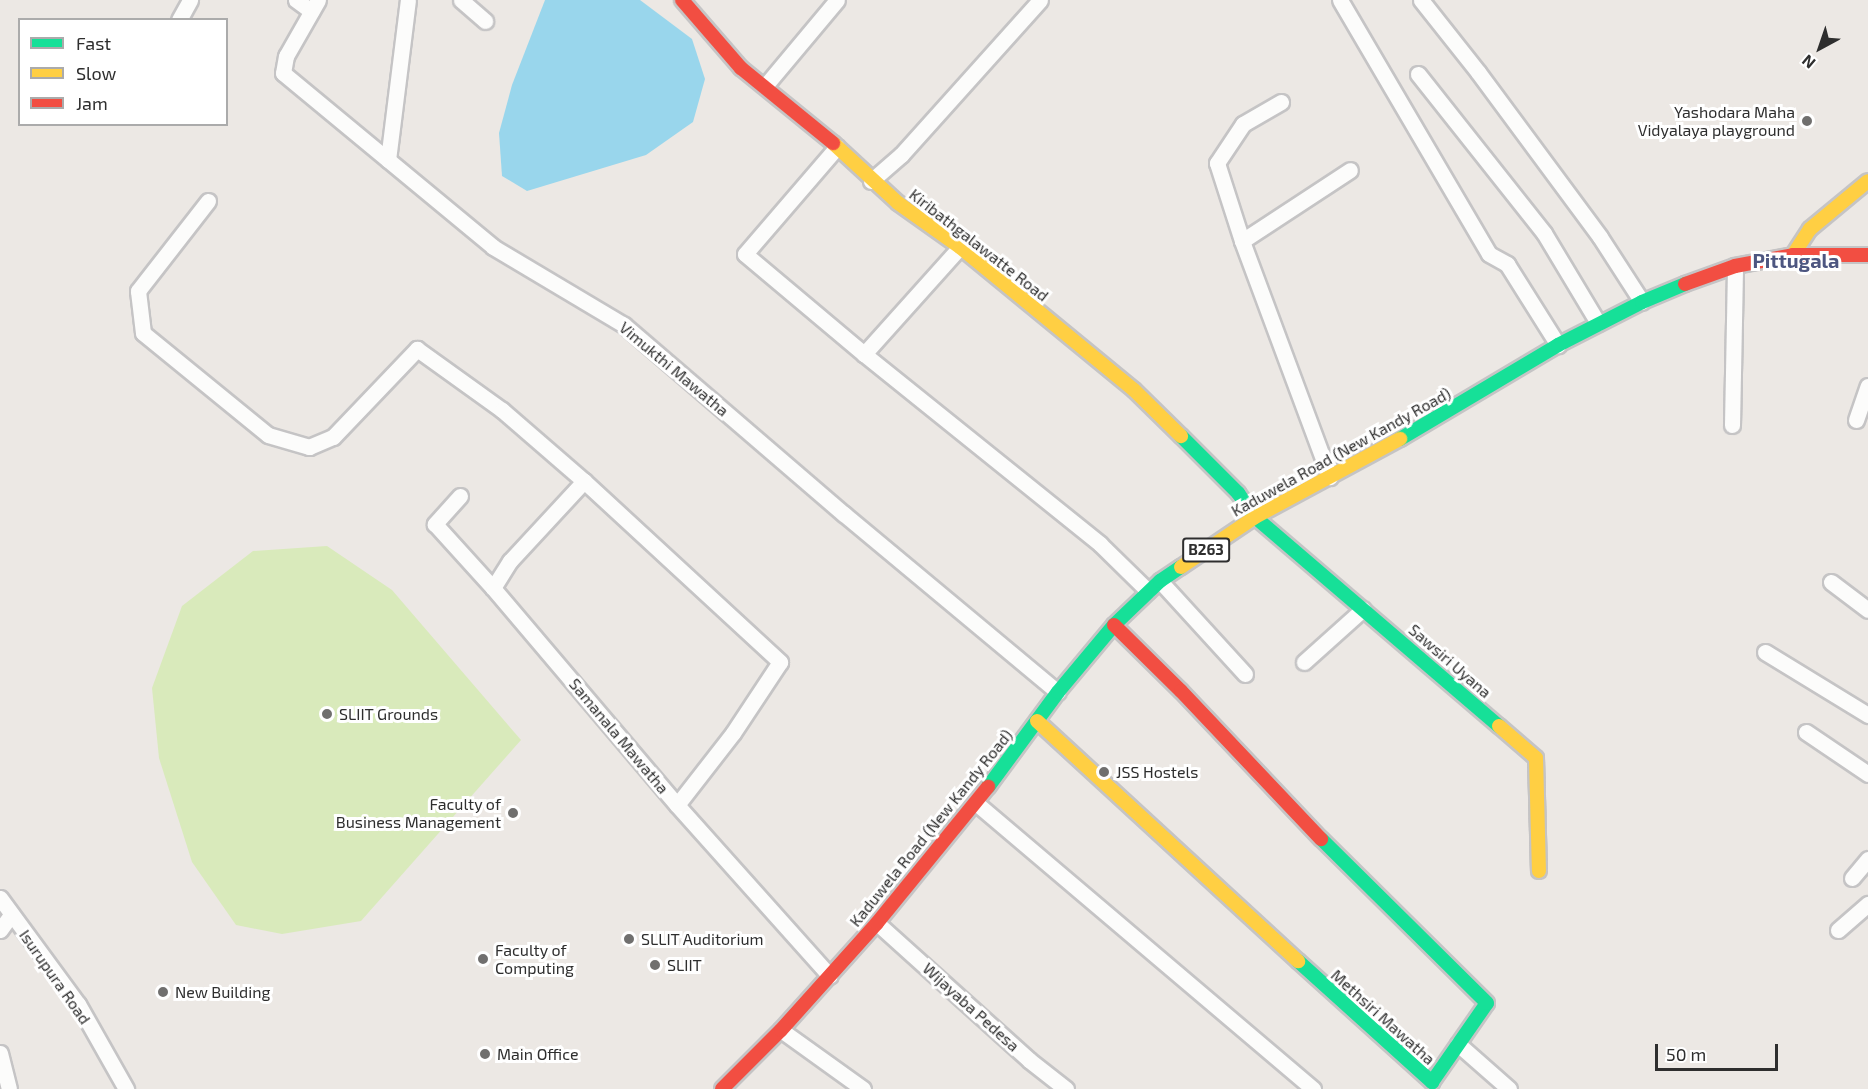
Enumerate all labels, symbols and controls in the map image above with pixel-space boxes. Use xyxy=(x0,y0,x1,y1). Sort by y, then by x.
legend xyxy=(18,18,228,126)
north arrow xyxy=(1790,18,1850,78)
text: Fast xyxy=(76,32,111,54)
text: N xyxy=(1798,51,1819,73)
text: Slow xyxy=(76,62,116,84)
text: Jam xyxy=(76,92,108,114)
place label: Yashodara Maha Vidyalaya playground xyxy=(1638,102,1795,140)
marker: Yashodara Maha Vidyalaya playground xyxy=(1800,114,1814,128)
street label: Kiribathgalawatte Road xyxy=(906,185,1052,305)
district label: Pittugala xyxy=(1752,248,1840,272)
street label: Vimukthi Mawatha xyxy=(615,318,733,420)
street label: Kaduwela Road (New Kandy Road) xyxy=(1228,383,1454,521)
road number: B263 xyxy=(1182,538,1230,562)
street label: Sawsiri Uyana xyxy=(1405,620,1495,702)
street label: Samanala Mawatha xyxy=(565,674,673,798)
place label: SLIIT Grounds xyxy=(339,704,439,724)
marker: SLIIT Grounds xyxy=(320,707,334,721)
street label: Kaduwela Road (New Kandy Road) xyxy=(845,725,1017,931)
place label: JSS Hostels xyxy=(1116,762,1198,782)
marker: JSS Hostels xyxy=(1097,765,1111,779)
place label: Faculty of Business Management xyxy=(336,794,501,832)
marker: Faculty of Business Management xyxy=(506,806,520,820)
street label: Isurupura Road xyxy=(15,926,95,1028)
place label: SLLIT Auditorium xyxy=(641,929,764,949)
marker: SLLIT Auditorium xyxy=(622,932,636,946)
place label: Faculty of Computing xyxy=(495,940,574,978)
marker: Faculty of Computing xyxy=(476,952,490,966)
place label: SLIIT xyxy=(667,955,702,975)
marker: SLIIT xyxy=(648,958,662,972)
street label: Wijayaba Pedesa xyxy=(919,959,1023,1055)
street label: Methsiri Mawatha xyxy=(1327,965,1439,1069)
place label: New Building xyxy=(175,982,271,1002)
marker: New Building xyxy=(156,985,170,999)
scale bar xyxy=(1658,1032,1781,1070)
text: 50 m xyxy=(1666,1043,1706,1065)
place label: Main Office xyxy=(497,1044,578,1064)
marker: Main Office xyxy=(478,1047,492,1061)

